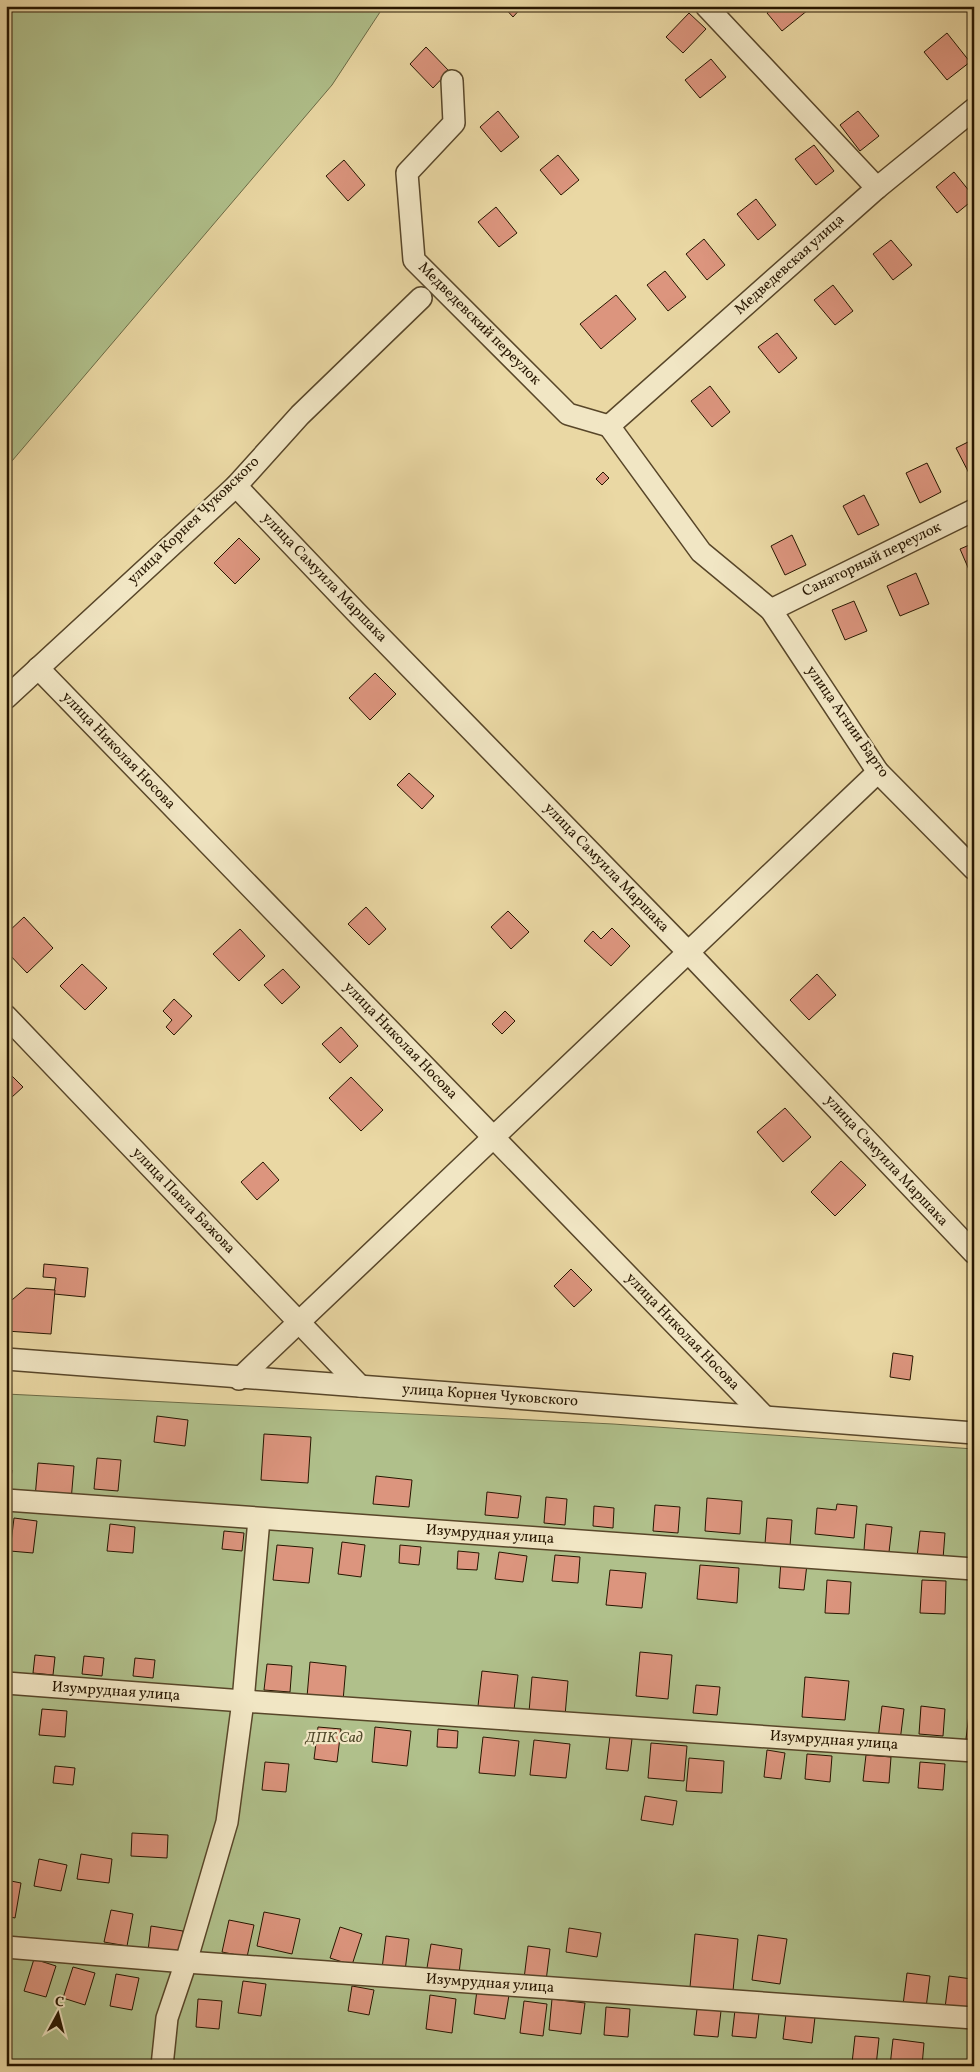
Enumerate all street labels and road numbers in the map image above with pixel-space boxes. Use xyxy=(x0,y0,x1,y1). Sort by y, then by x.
street label: Медведевская улица xyxy=(730,210,850,320)
street label: Медведевский переулок xyxy=(413,258,545,390)
street label: улица Корнея Чуковского xyxy=(123,452,265,590)
street label: улица Самуила Маршака xyxy=(256,509,392,647)
street label: Санаторный переулок xyxy=(799,517,945,603)
street label: улица Агнии Барто xyxy=(800,662,894,782)
street label: улица Николая Носова xyxy=(56,687,180,815)
street label: улица Самуила Маршака xyxy=(538,799,674,937)
street label: улица Николая Носова xyxy=(338,977,462,1105)
street label: улица Самуила Маршака xyxy=(819,1091,953,1231)
street label: улица Павла Бажова xyxy=(126,1143,240,1259)
street label: улица Николая Носова xyxy=(620,1268,744,1396)
street label: улица Корнея Чуковского xyxy=(401,1379,579,1413)
street label: Изумрудная улица xyxy=(425,1520,555,1550)
street label: Изумрудная улица xyxy=(51,1677,181,1707)
street label: Изумрудная улица xyxy=(769,1726,899,1756)
street label: Изумрудная улица xyxy=(425,1969,555,1999)

